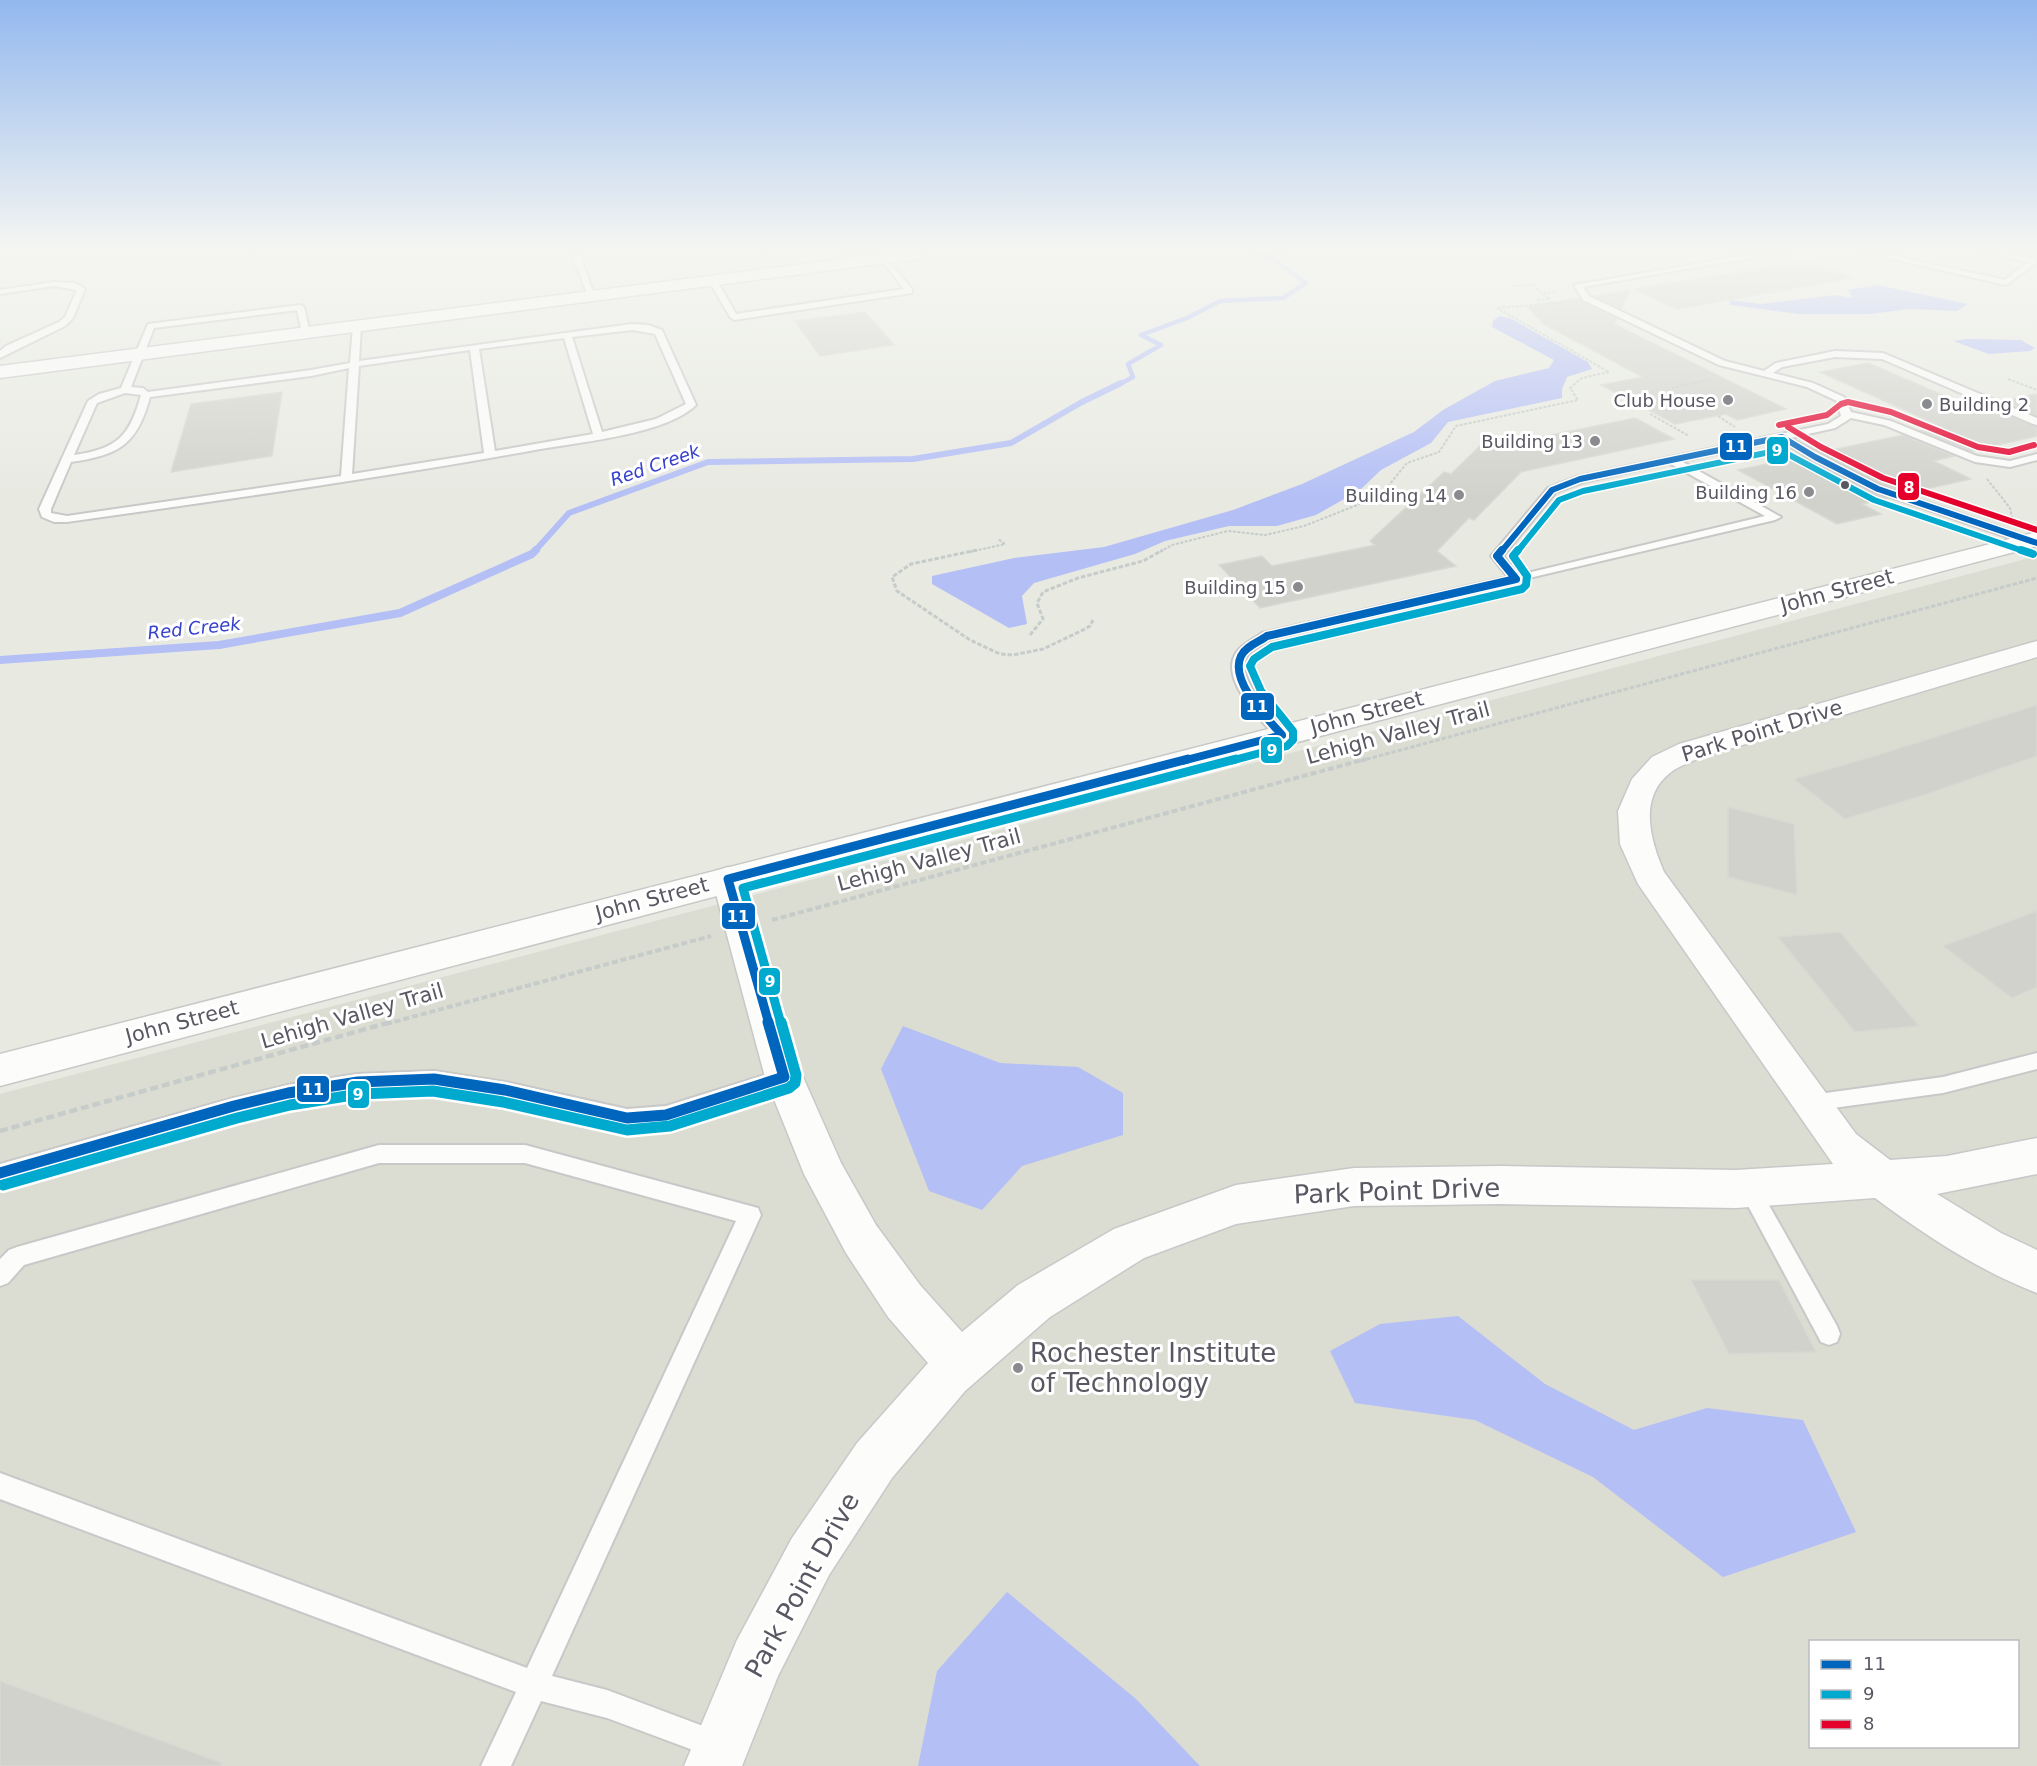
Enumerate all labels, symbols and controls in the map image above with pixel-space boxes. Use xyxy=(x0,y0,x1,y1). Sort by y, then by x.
place label: Club House xyxy=(1613,390,1716,411)
marker: Club House xyxy=(1721,393,1735,407)
place label: Building 2 xyxy=(1939,394,2029,415)
marker: Building 2 xyxy=(1920,397,1934,411)
place label: Building 13 xyxy=(1481,431,1583,452)
line badge: 11 xyxy=(1719,432,1753,461)
marker: Building 13 xyxy=(1588,434,1602,448)
line badge: 9 xyxy=(1766,436,1789,465)
text: 11 xyxy=(1725,437,1747,456)
water label: Red Creek xyxy=(607,439,704,490)
text: 9 xyxy=(1771,441,1783,460)
line badge: 8 xyxy=(1897,472,1920,501)
text: 8 xyxy=(1903,478,1915,497)
unlabelled marker xyxy=(1839,479,1851,491)
place label: Building 16 xyxy=(1695,482,1797,503)
place label: Building 14 xyxy=(1345,485,1447,506)
marker: Building 16 xyxy=(1802,485,1816,499)
marker: Building 14 xyxy=(1452,488,1466,502)
street label: John Street xyxy=(1776,564,1896,618)
place label: Building 15 xyxy=(1184,577,1286,598)
marker: Building 15 xyxy=(1291,580,1305,594)
water label: Red Creek xyxy=(147,613,243,643)
street label: John Street xyxy=(1306,686,1426,740)
line badge: 11 xyxy=(1240,692,1275,721)
street label: Park Point Drive xyxy=(1679,695,1845,767)
text: 11 xyxy=(1246,697,1268,716)
street label: Lehigh Valley Trail xyxy=(1304,697,1492,769)
line badge: 9 xyxy=(1260,736,1283,764)
text: 9 xyxy=(1266,741,1278,760)
street label: Lehigh Valley Trail xyxy=(835,824,1023,896)
street label: John Street xyxy=(591,872,711,926)
line badge: 11 xyxy=(721,902,756,930)
text: 11 xyxy=(727,907,749,926)
line badge: 9 xyxy=(758,967,781,996)
text: 9 xyxy=(764,972,776,991)
street label: Lehigh Valley Trail xyxy=(258,978,446,1054)
street label: John Street xyxy=(121,995,241,1049)
line badge: 11 xyxy=(296,1075,330,1103)
text: 11 xyxy=(302,1080,324,1099)
line badge: 9 xyxy=(347,1080,370,1109)
text: 9 xyxy=(352,1085,364,1104)
street label: Park Point Drive xyxy=(1293,1172,1501,1210)
place label: Rochester Institute of Technology xyxy=(1030,1338,1276,1398)
marker: Rochester Institute of Technology xyxy=(1011,1361,1025,1375)
street label: Park Point Drive xyxy=(739,1487,865,1683)
legend xyxy=(1809,1640,2019,1748)
text: 11 xyxy=(1863,1653,1886,1674)
text: 9 xyxy=(1863,1683,1874,1704)
text: 8 xyxy=(1863,1713,1874,1734)

